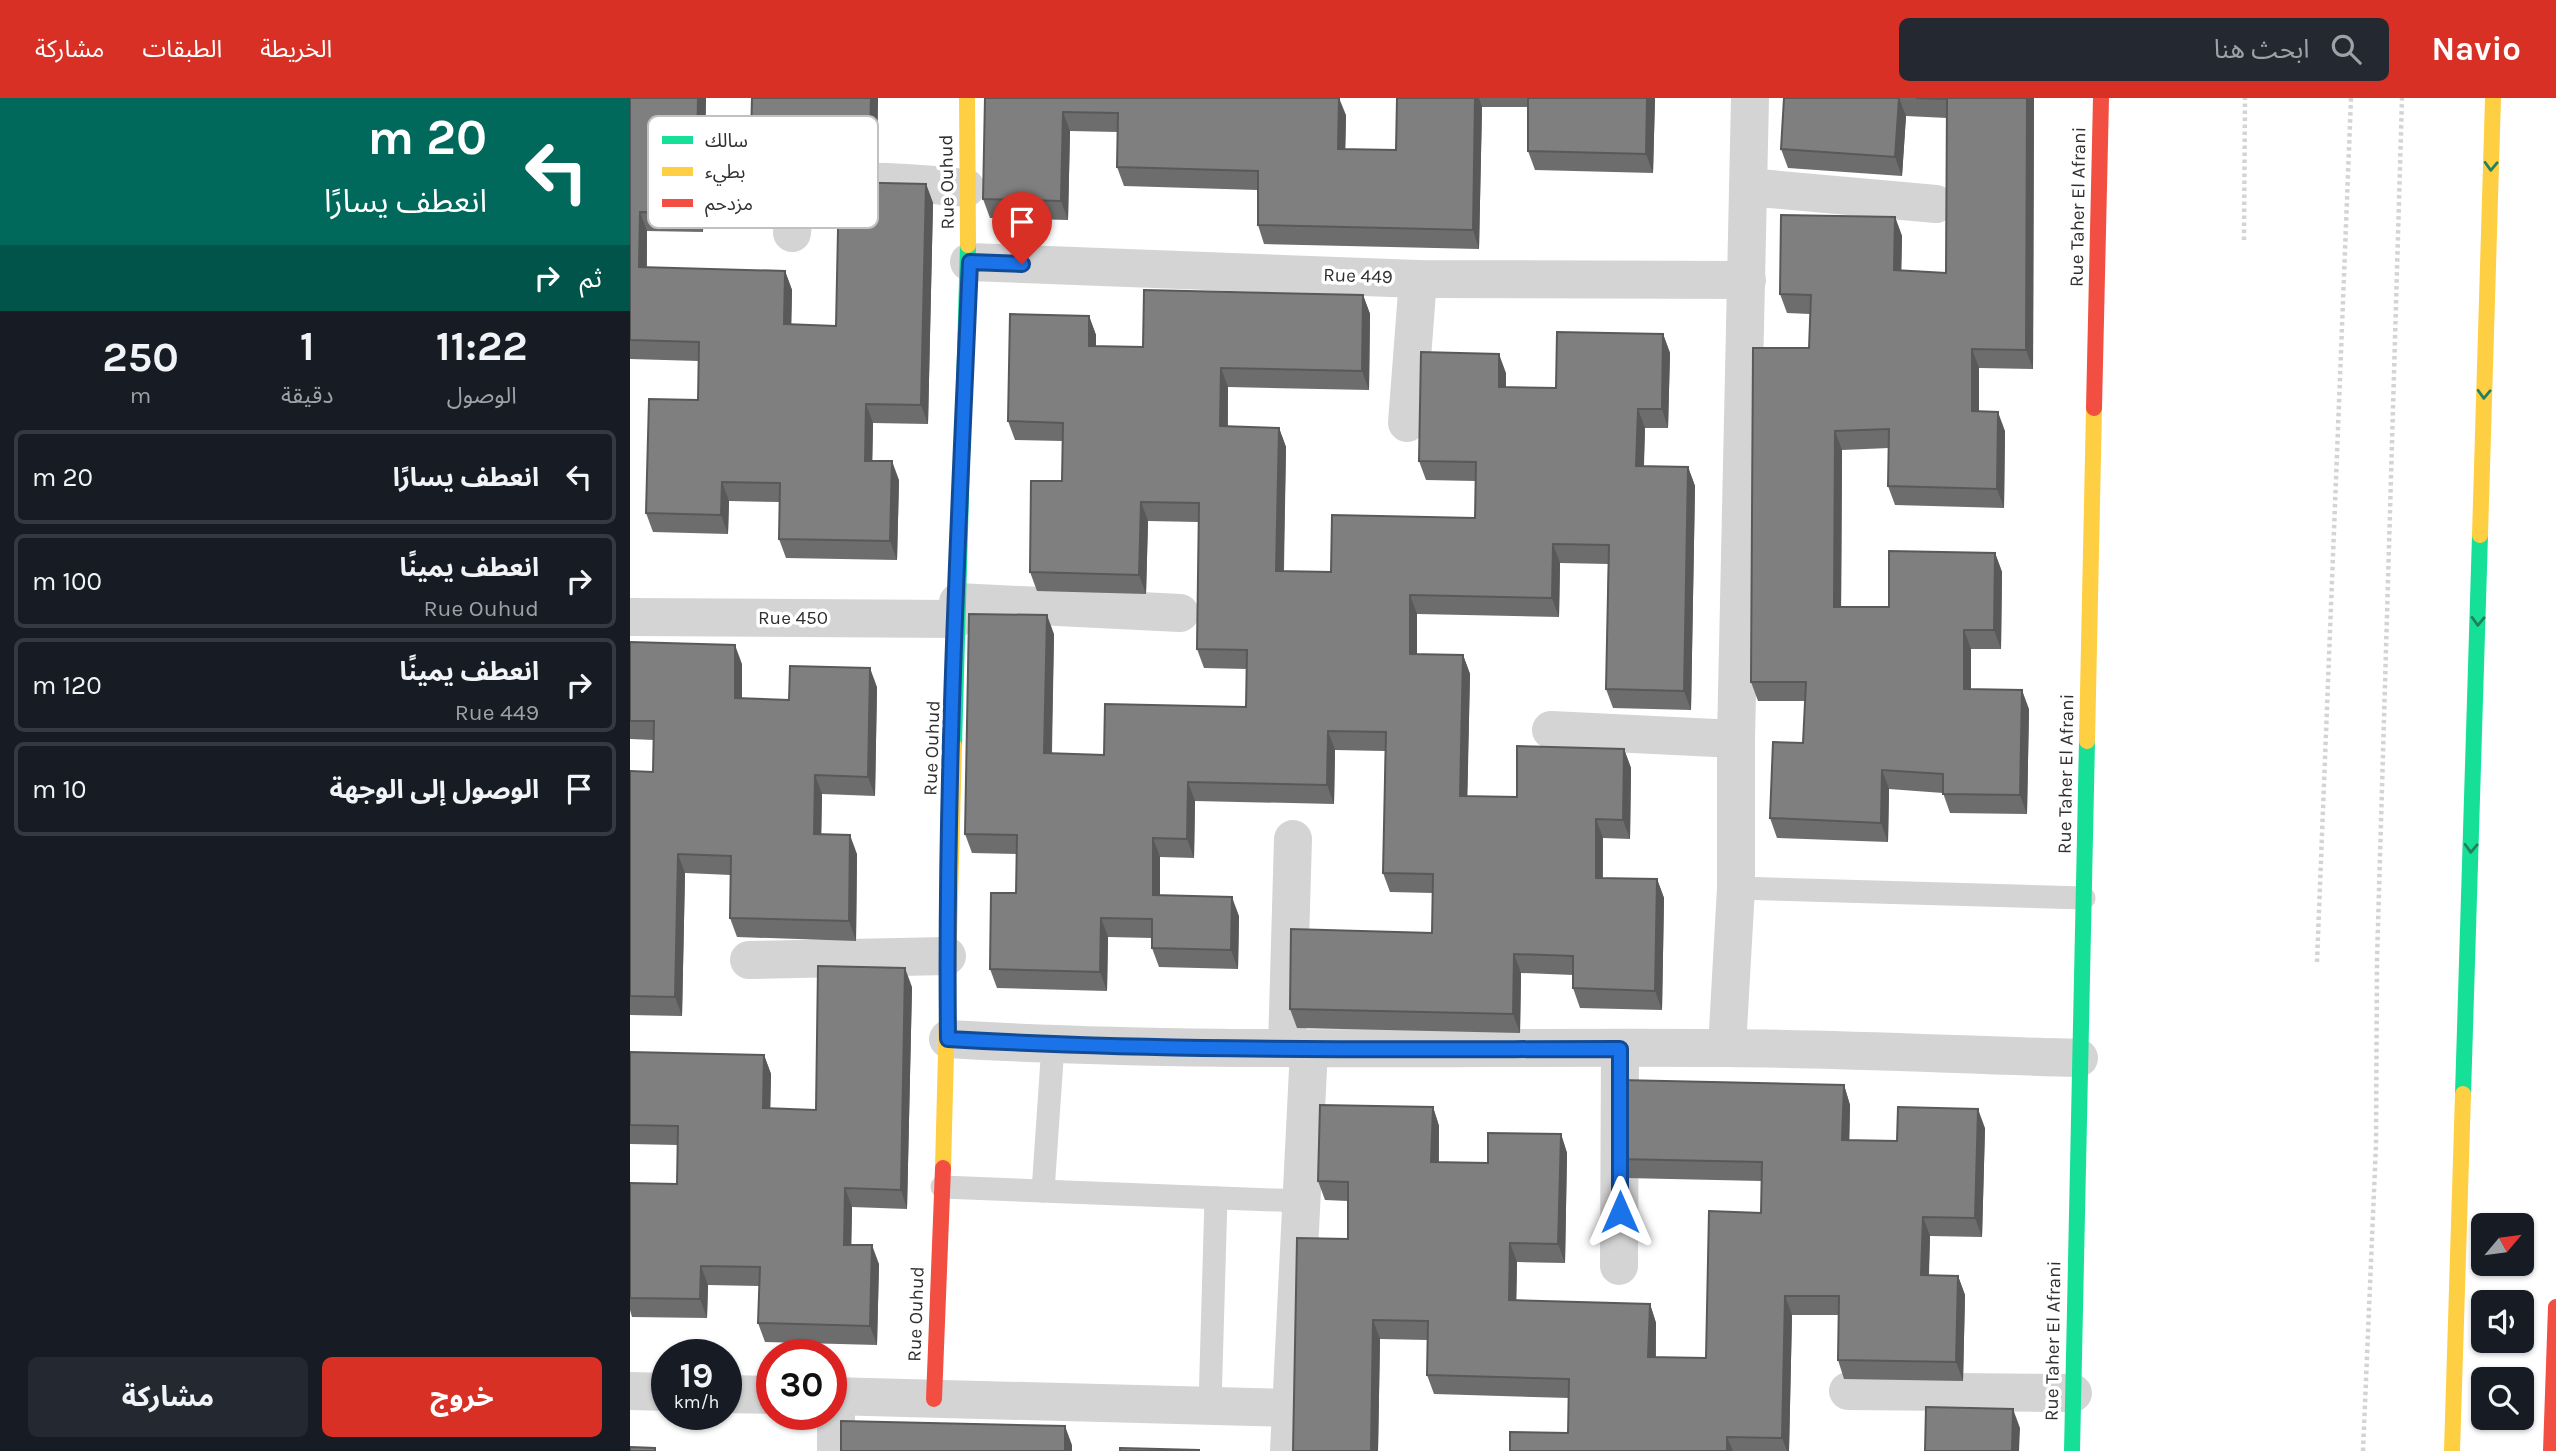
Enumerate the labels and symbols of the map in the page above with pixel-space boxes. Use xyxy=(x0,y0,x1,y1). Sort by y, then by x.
legend xyxy=(648,116,878,228)
street label: Rue Taher El Afrani xyxy=(2066,127,2090,287)
text: سالك xyxy=(705,130,748,152)
street label: Rue Ouhud xyxy=(935,134,959,230)
text: بطيء xyxy=(705,161,745,186)
one-way arrow xyxy=(2484,161,2499,172)
pin xyxy=(992,192,1052,264)
text: مزدحم xyxy=(705,193,753,218)
street label: Rue 449 xyxy=(1323,264,1393,288)
one-way arrow xyxy=(2477,388,2492,399)
street label: Rue 450 xyxy=(758,607,828,629)
one-way arrow xyxy=(2470,616,2485,627)
street label: Rue Taher El Afrani xyxy=(2054,694,2078,854)
street label: Rue Ouhud xyxy=(919,700,945,796)
one-way arrow xyxy=(2463,843,2478,854)
position arrow xyxy=(1583,1175,1657,1249)
north arrow xyxy=(2471,1213,2534,1276)
street label: Rue Taher El Afrani xyxy=(2041,1261,2065,1421)
street label: Rue Ouhud xyxy=(903,1266,929,1362)
speed limit sign: 30 xyxy=(756,1339,847,1430)

